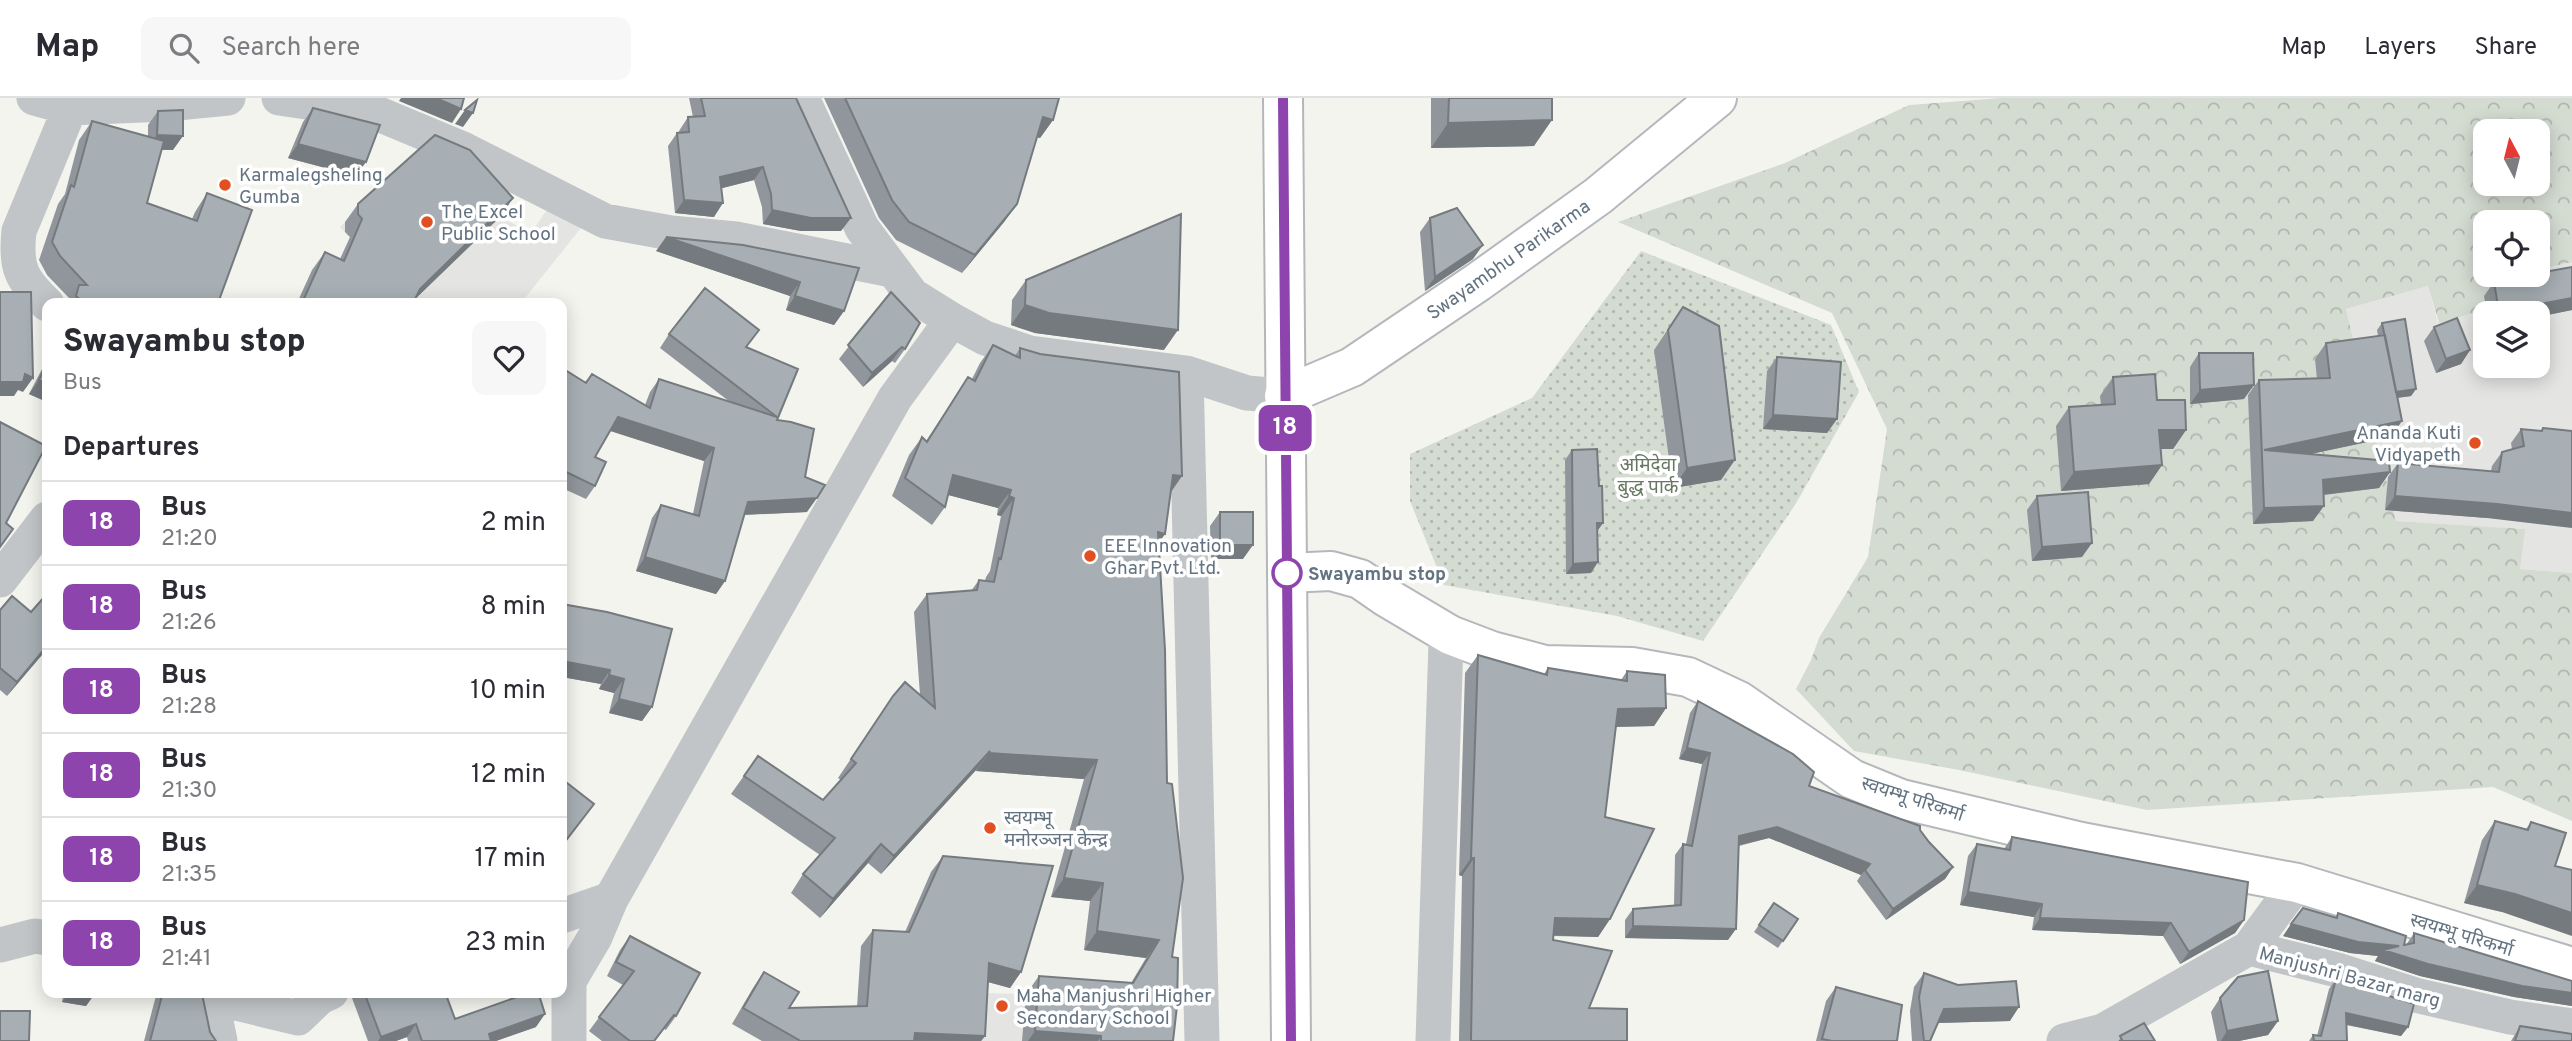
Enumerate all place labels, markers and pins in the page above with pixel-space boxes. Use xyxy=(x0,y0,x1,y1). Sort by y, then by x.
place label: Karmalegsheling Gumba xyxy=(239,164,383,210)
marker: Karmalegsheling Gumba xyxy=(217,177,233,193)
place label: The Excel Public School xyxy=(441,201,556,247)
marker: The Excel Public School xyxy=(419,214,435,230)
place label: Ananda Kuti Vidyapeth xyxy=(2356,422,2461,468)
marker: Ananda Kuti Vidyapeth xyxy=(2467,435,2483,451)
place label: EEE Innovation Ghar Pvt. Ltd. xyxy=(1104,535,1232,581)
marker: EEE Innovation Ghar Pvt. Ltd. xyxy=(1082,548,1098,564)
marker: Swayambu stop xyxy=(1272,558,1302,588)
place label: Swayambu stop xyxy=(1308,563,1446,587)
place label: स्वयम्भू मनोरञ्जन केन्द्र xyxy=(1004,807,1109,853)
marker: स्वयम्भू मनोरञ्जन केन्द्र xyxy=(982,820,998,836)
place label: Maha Manjushri Higher Secondary School xyxy=(1016,985,1212,1031)
marker: Maha Manjushri Higher Secondary School xyxy=(994,998,1010,1014)

